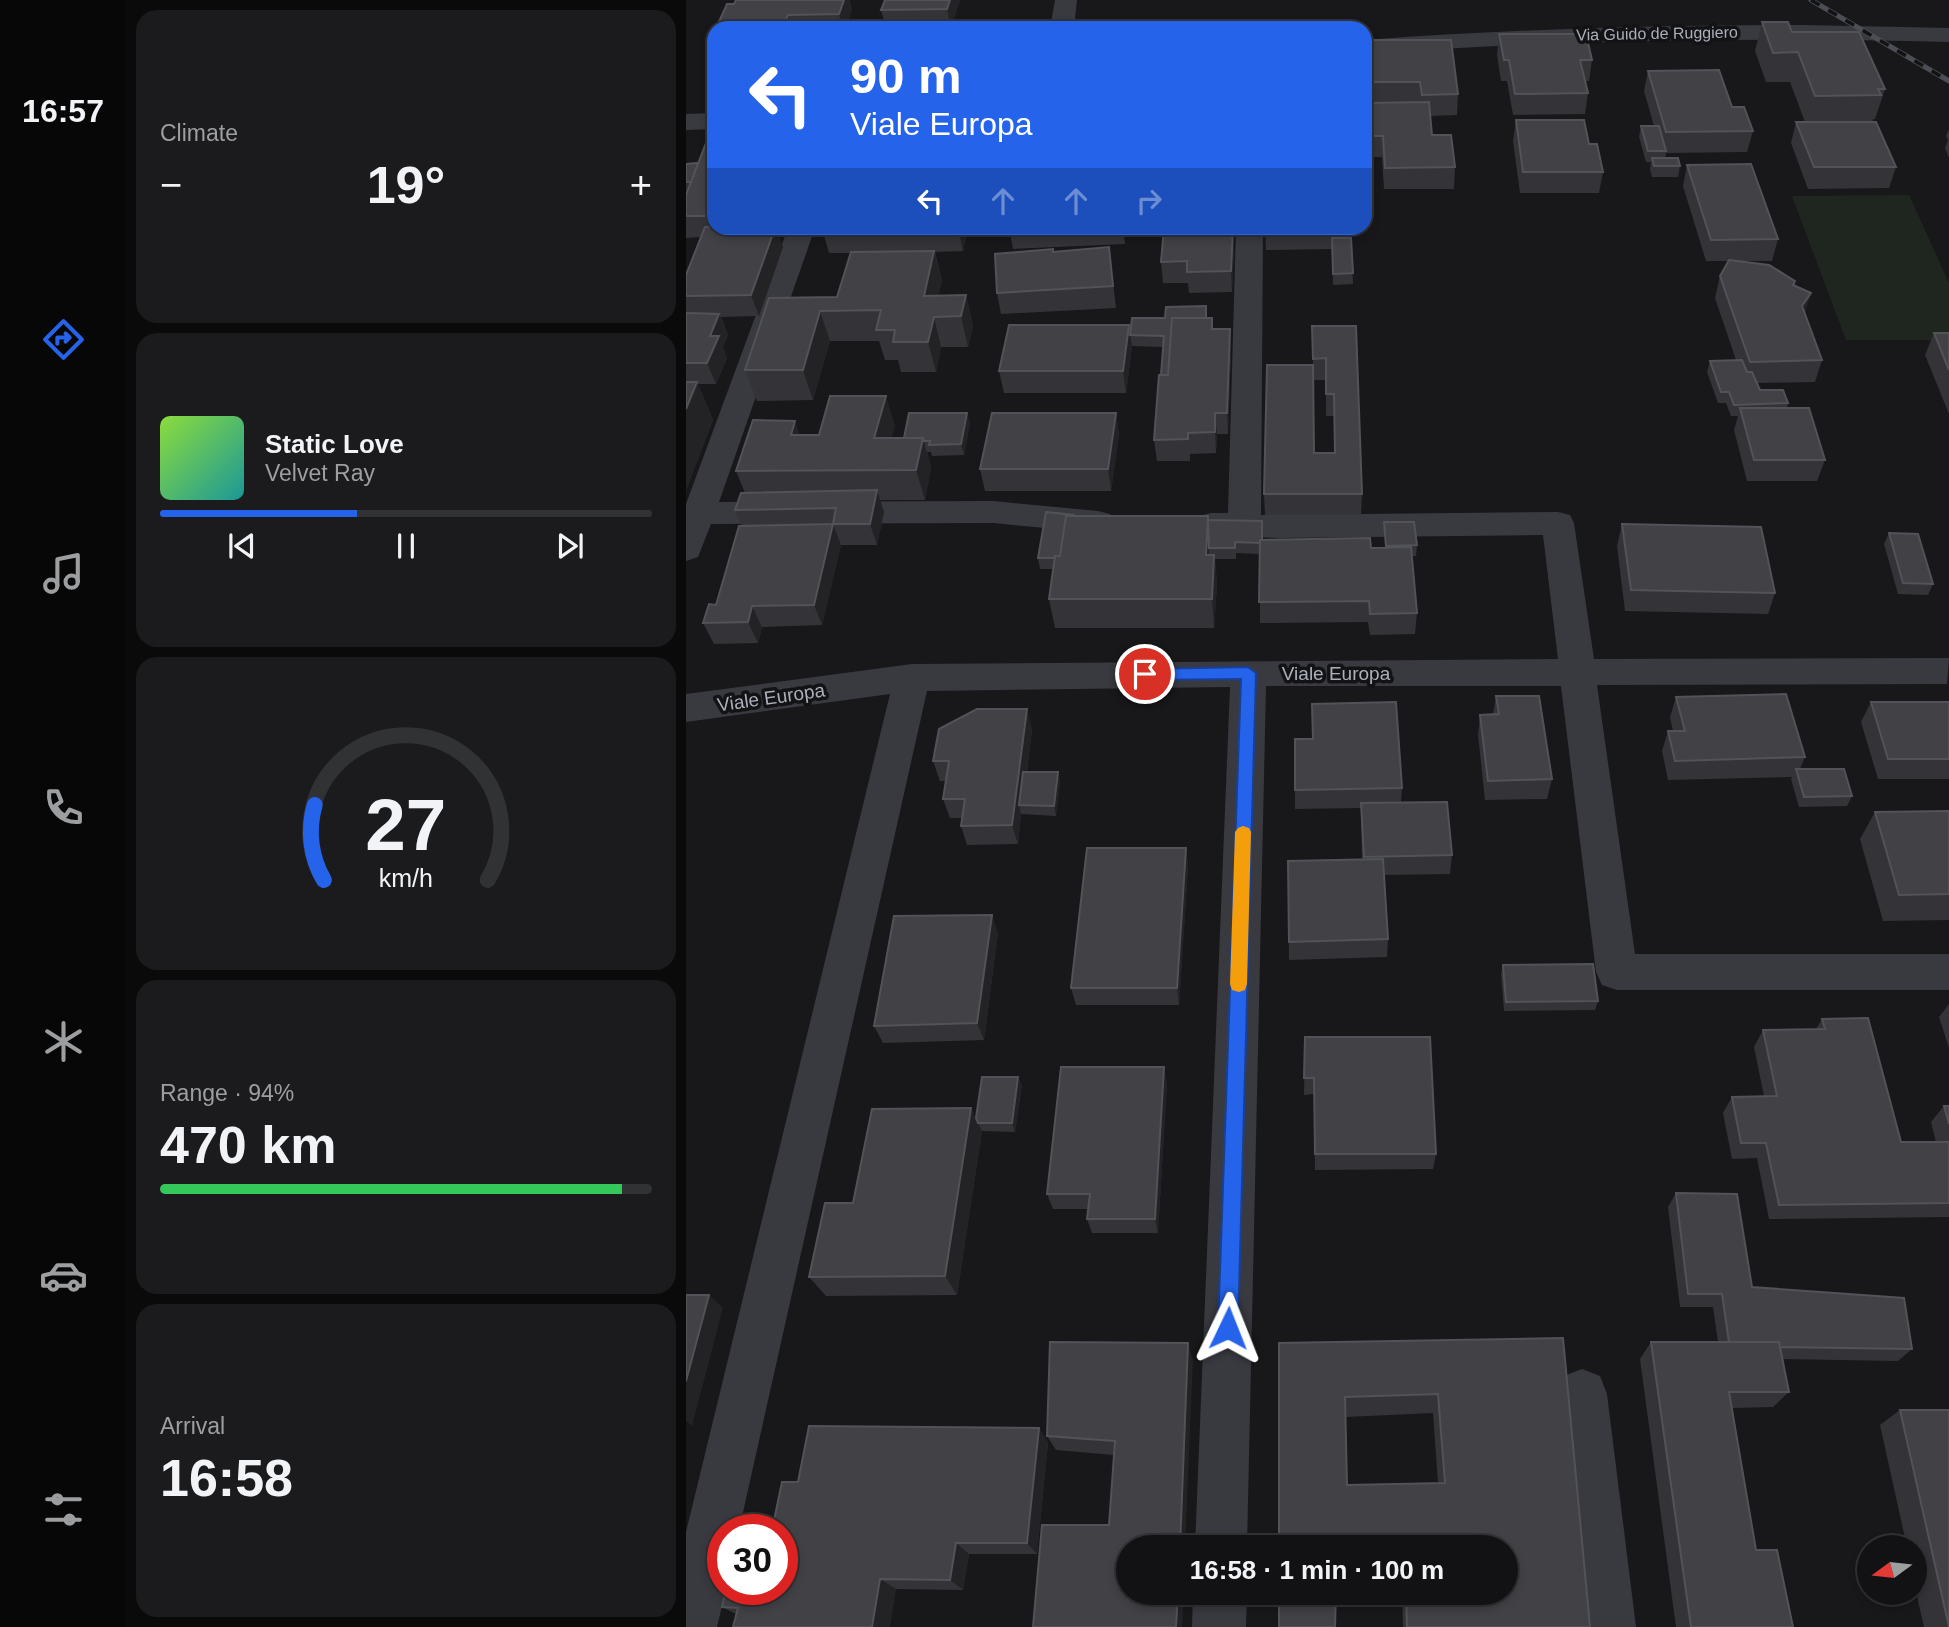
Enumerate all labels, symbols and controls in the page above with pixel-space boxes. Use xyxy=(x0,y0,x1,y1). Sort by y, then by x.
street label: Via Guido de Ruggiero xyxy=(1576,24,1738,43)
icon: left xyxy=(735,49,826,140)
text: 90 m xyxy=(850,49,962,103)
text: 16:57 xyxy=(22,93,104,129)
text: Viale Europa xyxy=(850,106,1033,142)
text: Climate xyxy=(160,120,238,146)
text: 19° xyxy=(367,156,445,214)
text: − xyxy=(160,164,182,206)
text: + xyxy=(630,164,652,206)
icon: left xyxy=(911,182,949,220)
icon: ahead xyxy=(984,182,1022,220)
icon: ahead xyxy=(1057,182,1095,220)
icon: right xyxy=(1130,182,1168,220)
icon: directions xyxy=(39,315,88,364)
text: Static Love xyxy=(265,429,404,459)
text: Velvet Ray xyxy=(265,460,375,486)
icon: previous xyxy=(223,527,261,565)
icon: pause xyxy=(387,527,425,565)
icon: next xyxy=(551,527,589,565)
icon: music xyxy=(39,549,88,598)
pin xyxy=(1115,644,1175,704)
icon: arrive xyxy=(1126,655,1164,693)
street label: Viale Europa xyxy=(1282,663,1391,684)
street label: Viale Europa xyxy=(716,679,827,715)
icon: phone xyxy=(39,783,88,832)
text: 27 xyxy=(366,784,446,865)
text: km/h xyxy=(379,863,433,891)
icon: climate xyxy=(39,1017,88,1066)
text: Range · 94% xyxy=(160,1080,294,1106)
text: 470 km xyxy=(160,1116,336,1174)
icon: car xyxy=(39,1251,88,1300)
position arrow xyxy=(1191,1291,1265,1365)
text: Arrival xyxy=(160,1413,225,1439)
text: 16:58 xyxy=(160,1449,293,1507)
icon: filters xyxy=(39,1485,88,1534)
speed limit sign: 30 xyxy=(707,1514,798,1605)
north arrow xyxy=(1857,1535,1927,1605)
map controls xyxy=(1857,1535,1927,1605)
text: 16:58 · 1 min · 100 m xyxy=(1190,1555,1444,1585)

